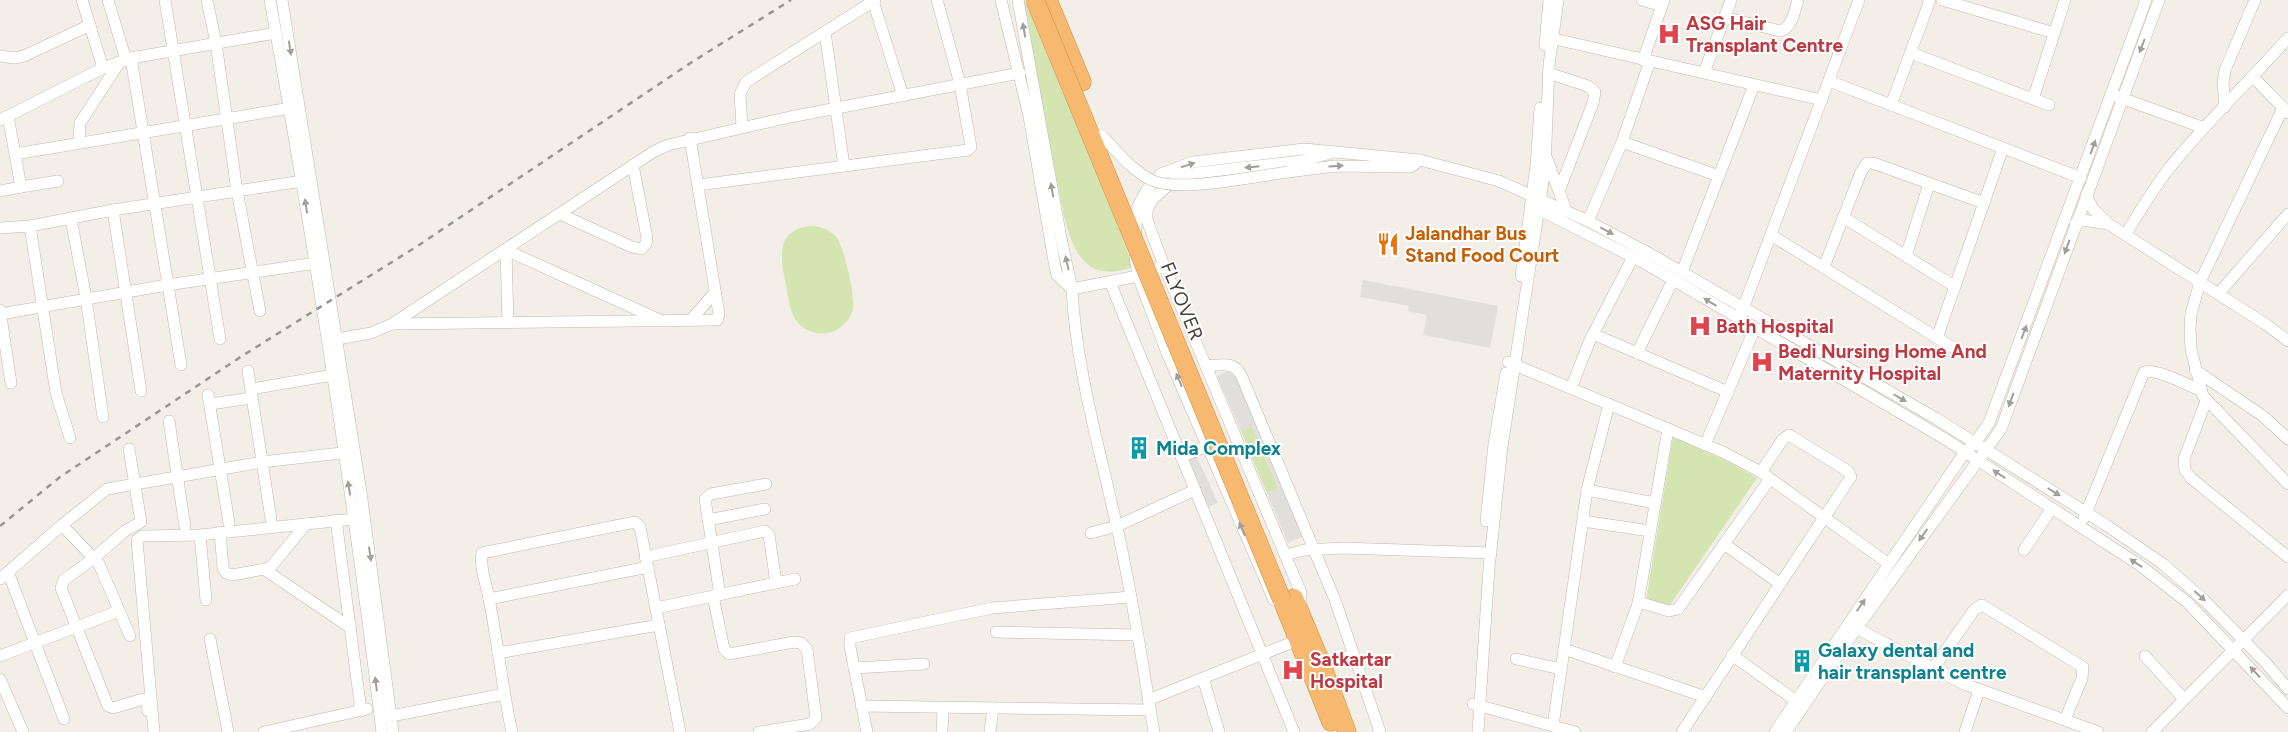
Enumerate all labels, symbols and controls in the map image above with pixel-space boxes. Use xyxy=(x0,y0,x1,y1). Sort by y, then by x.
place label: ASG Hair Transplant Centre xyxy=(1686,12,1843,57)
hospital icon: ASG Hair Transplant Centre xyxy=(1656,21,1682,47)
one-way arrow xyxy=(1020,22,1028,38)
one-way arrow xyxy=(2138,38,2145,53)
one-way arrow xyxy=(287,40,295,56)
one-way arrow xyxy=(2089,139,2097,154)
one-way arrow xyxy=(1180,160,1195,168)
one-way arrow xyxy=(1329,162,1345,170)
one-way arrow xyxy=(1243,163,1259,171)
one-way arrow xyxy=(1048,182,1056,198)
one-way arrow xyxy=(302,198,310,214)
place label: Jalandhar Bus Stand Food Court xyxy=(1405,222,1560,267)
one-way arrow xyxy=(1600,227,1614,235)
restaurant icon: Jalandhar Bus Stand Food Court xyxy=(1375,231,1401,257)
one-way arrow xyxy=(2063,240,2071,255)
one-way arrow xyxy=(1063,256,1071,271)
street label: FLYOVER xyxy=(1156,259,1208,344)
one-way arrow xyxy=(1703,297,1716,306)
hospital icon: Bath Hospital xyxy=(1687,313,1713,339)
place label: Bath Hospital xyxy=(1716,315,1834,338)
one-way arrow xyxy=(2020,325,2028,339)
place label: Bedi Nursing Home And Maternity Hospital xyxy=(1778,340,1987,385)
hospital icon: Bedi Nursing Home And Maternity Hospital xyxy=(1749,349,1775,375)
one-way arrow xyxy=(1175,372,1183,387)
one-way arrow xyxy=(2007,393,2015,408)
one-way arrow xyxy=(1893,394,1908,402)
building icon: Mida Complex xyxy=(1126,435,1152,461)
place label: Mida Complex xyxy=(1156,437,1281,460)
one-way arrow xyxy=(1993,470,2006,479)
one-way arrow xyxy=(345,480,353,496)
one-way arrow xyxy=(2047,487,2060,497)
one-way arrow xyxy=(1238,522,1246,536)
one-way arrow xyxy=(1918,528,1928,542)
one-way arrow xyxy=(366,547,374,563)
one-way arrow xyxy=(2129,558,2143,567)
one-way arrow xyxy=(2193,591,2206,602)
one-way arrow xyxy=(1856,598,1866,612)
place label: Galaxy dental and hair transplant centre xyxy=(1818,639,2007,684)
place label: Satkartar Hospital xyxy=(1310,648,1391,693)
building icon: Galaxy dental and hair transplant centre xyxy=(1789,648,1815,674)
hospital icon: Satkartar Hospital xyxy=(1280,657,1306,683)
one-way arrow xyxy=(2249,667,2261,679)
one-way arrow xyxy=(371,675,379,691)

